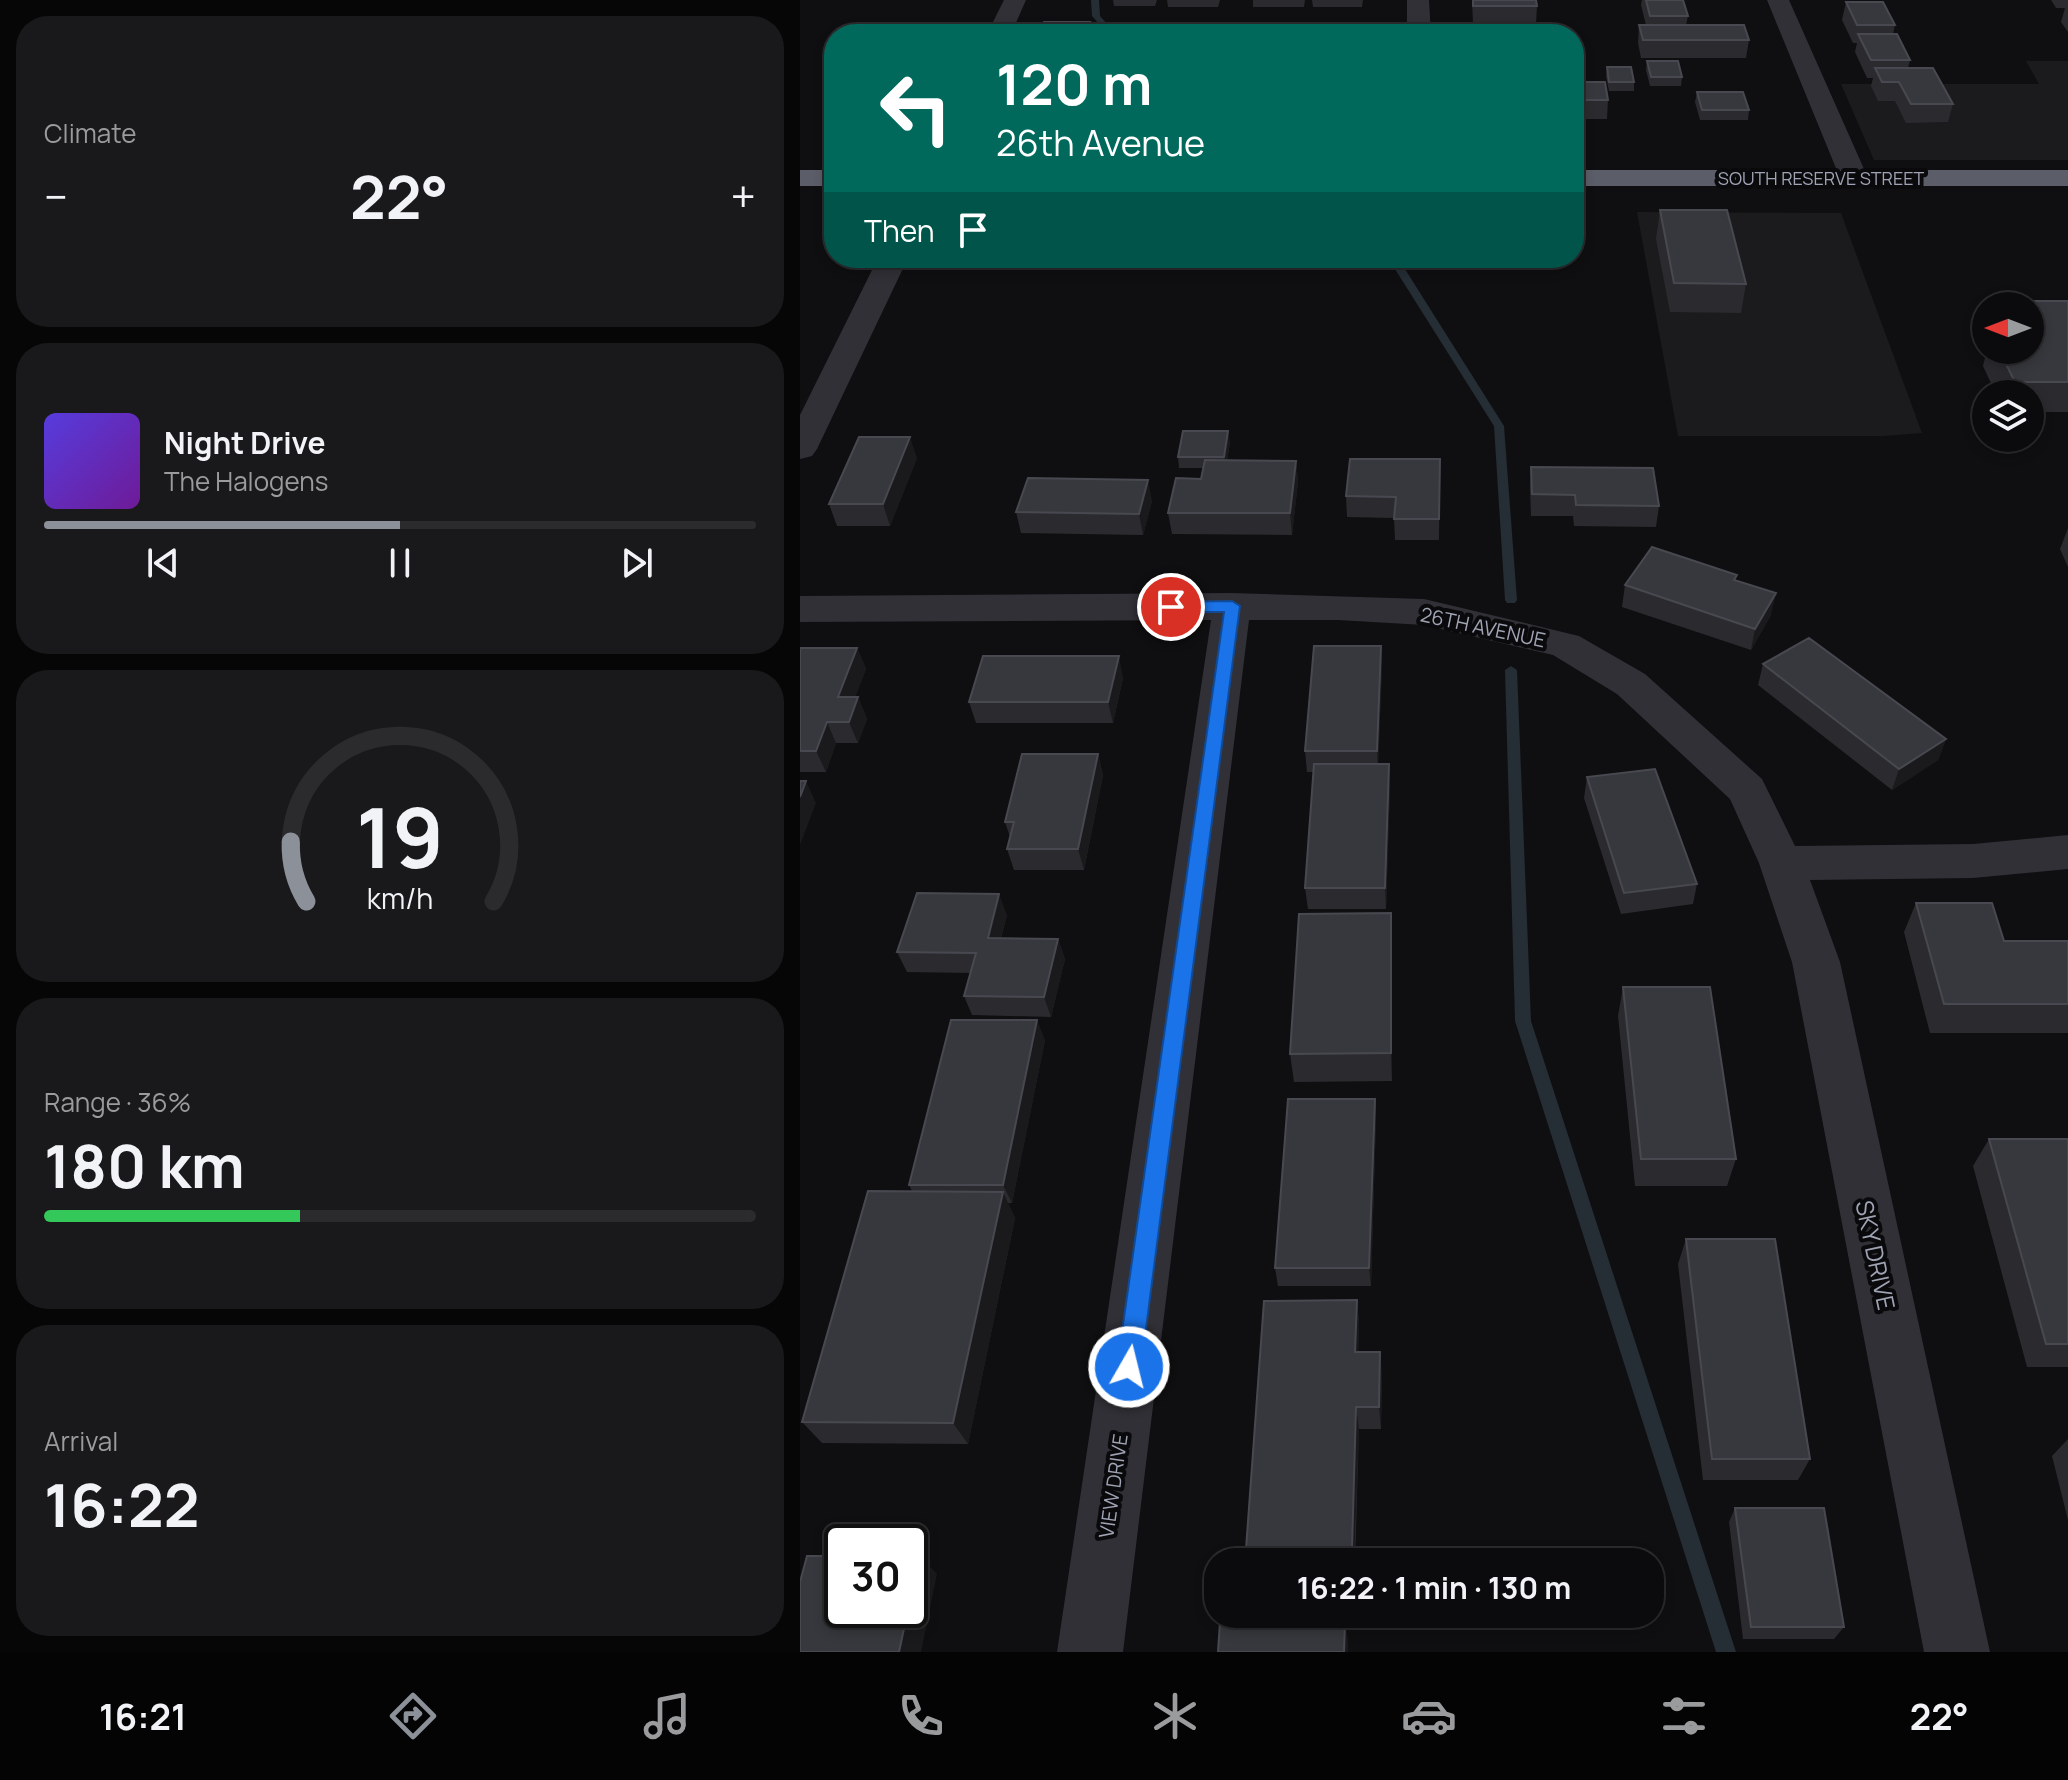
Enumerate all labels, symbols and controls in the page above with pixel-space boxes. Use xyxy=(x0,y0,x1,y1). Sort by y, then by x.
text: 120 m xyxy=(996,45,1152,122)
icon: left xyxy=(864,56,968,160)
text: Climate xyxy=(44,115,136,151)
text: 26th Avenue xyxy=(996,118,1205,167)
text: 22° xyxy=(350,155,448,237)
text: − xyxy=(44,166,68,226)
text: + xyxy=(731,166,756,226)
street label: SOUTH RESERVE STREET xyxy=(1718,166,1924,190)
icon: arrive xyxy=(951,208,995,252)
text: Then xyxy=(864,210,935,251)
north arrow xyxy=(1972,292,2044,364)
map controls xyxy=(1972,292,2044,452)
button: layers xyxy=(1972,380,2044,452)
text: Night Drive xyxy=(164,422,326,463)
text: The Halogens xyxy=(164,463,328,499)
icon: previous xyxy=(141,541,185,585)
icon: pause xyxy=(378,541,422,585)
icon: next xyxy=(615,541,659,585)
pin xyxy=(1137,573,1205,641)
icon: arrive xyxy=(1149,585,1193,629)
street label: 26TH AVENUE xyxy=(1418,601,1548,653)
text: 19 xyxy=(356,779,444,893)
text: km/h xyxy=(367,879,433,918)
text: Range · 36% xyxy=(44,1084,191,1120)
text: 180 km xyxy=(44,1124,245,1206)
street label: SKY DRIVE xyxy=(1848,1197,1904,1313)
position arrow xyxy=(1087,1325,1171,1409)
text: Arrival xyxy=(44,1423,118,1459)
street label: VIEW DRIVE xyxy=(1092,1432,1134,1540)
text: 16:22 xyxy=(44,1463,200,1545)
speed limit sign: 30 xyxy=(824,1524,928,1628)
text: 16:22 · 1 min · 130 m xyxy=(1297,1567,1571,1608)
icon: directions xyxy=(385,1688,441,1744)
icon: music xyxy=(639,1688,695,1744)
icon: phone xyxy=(893,1688,949,1744)
icon: climate xyxy=(1147,1688,1203,1744)
icon: car xyxy=(1401,1688,1457,1744)
icon: filters xyxy=(1656,1688,1712,1744)
text: 16:21 xyxy=(99,1692,187,1741)
text: 22° xyxy=(1910,1692,1969,1741)

